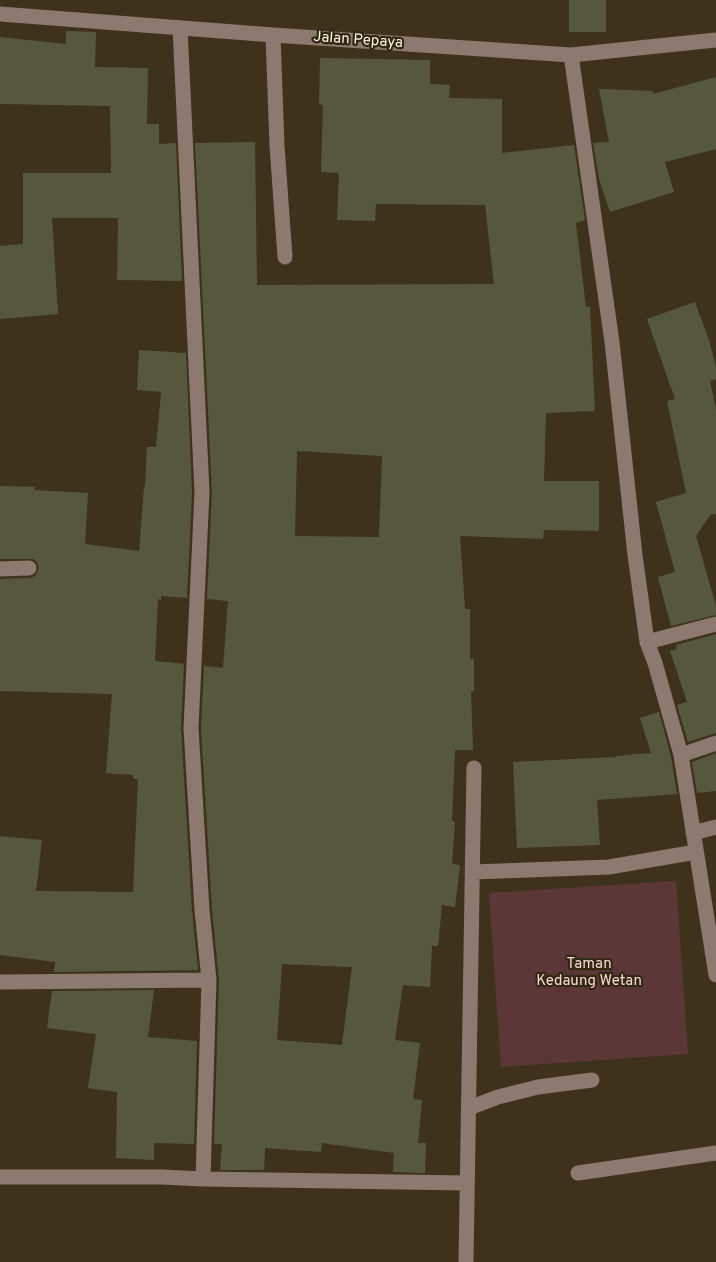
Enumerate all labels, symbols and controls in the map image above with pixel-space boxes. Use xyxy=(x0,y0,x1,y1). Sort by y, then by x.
street label: Jalan Pepaya xyxy=(313,29,403,53)
park label: Taman Kedaung Wetan xyxy=(536,956,642,991)

